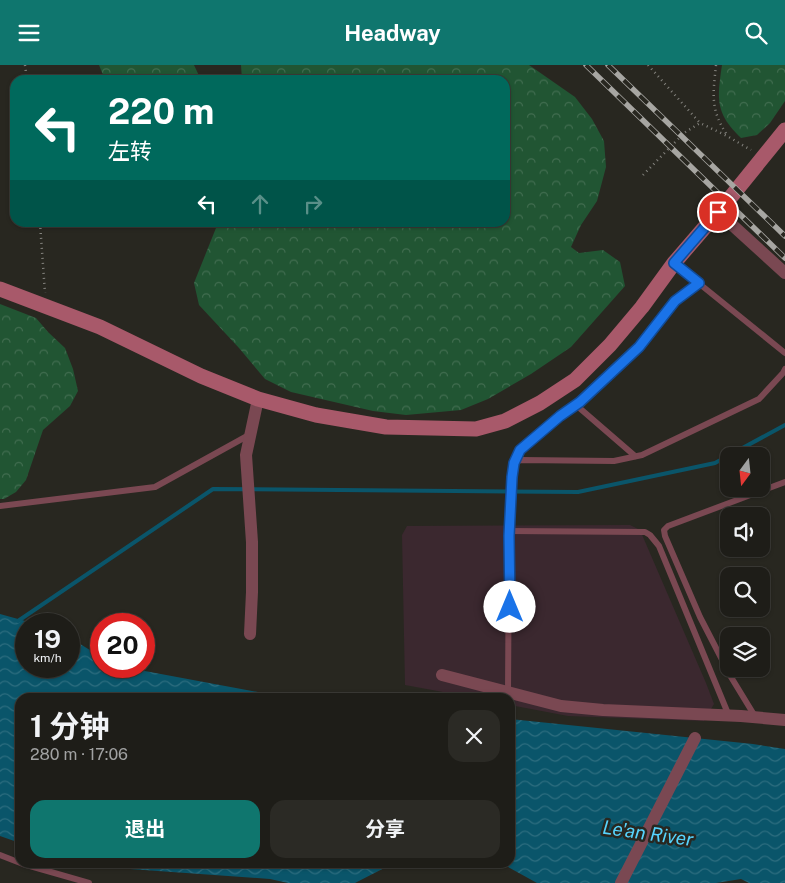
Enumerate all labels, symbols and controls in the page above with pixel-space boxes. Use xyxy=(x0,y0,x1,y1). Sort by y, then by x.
icon: menu xyxy=(15,19,43,47)
icon: search xyxy=(742,19,770,47)
text: Headway xyxy=(344,20,441,46)
text: 220 m xyxy=(108,91,214,132)
icon: left xyxy=(25,95,90,160)
text: 左转 xyxy=(108,138,152,164)
icon: left xyxy=(193,190,221,218)
icon: ahead xyxy=(246,190,274,218)
icon: right xyxy=(299,190,327,218)
pin xyxy=(697,191,739,233)
icon: arrive xyxy=(704,198,732,226)
north arrow xyxy=(720,447,770,497)
map controls xyxy=(720,447,770,677)
button: sound xyxy=(720,507,770,557)
button: search xyxy=(720,567,770,617)
position arrow xyxy=(483,580,535,632)
speed limit sign: 20 xyxy=(90,613,155,678)
text: 19 xyxy=(34,624,61,654)
button: layers xyxy=(720,627,770,677)
text: km/h xyxy=(33,651,62,665)
text: 1 分钟 xyxy=(30,708,110,744)
button: close xyxy=(448,710,500,762)
text: 280 m · 17:06 xyxy=(30,745,128,764)
button: 退出 xyxy=(30,800,260,858)
button: 分享 xyxy=(270,800,500,858)
water label: Le'an River xyxy=(601,816,696,850)

